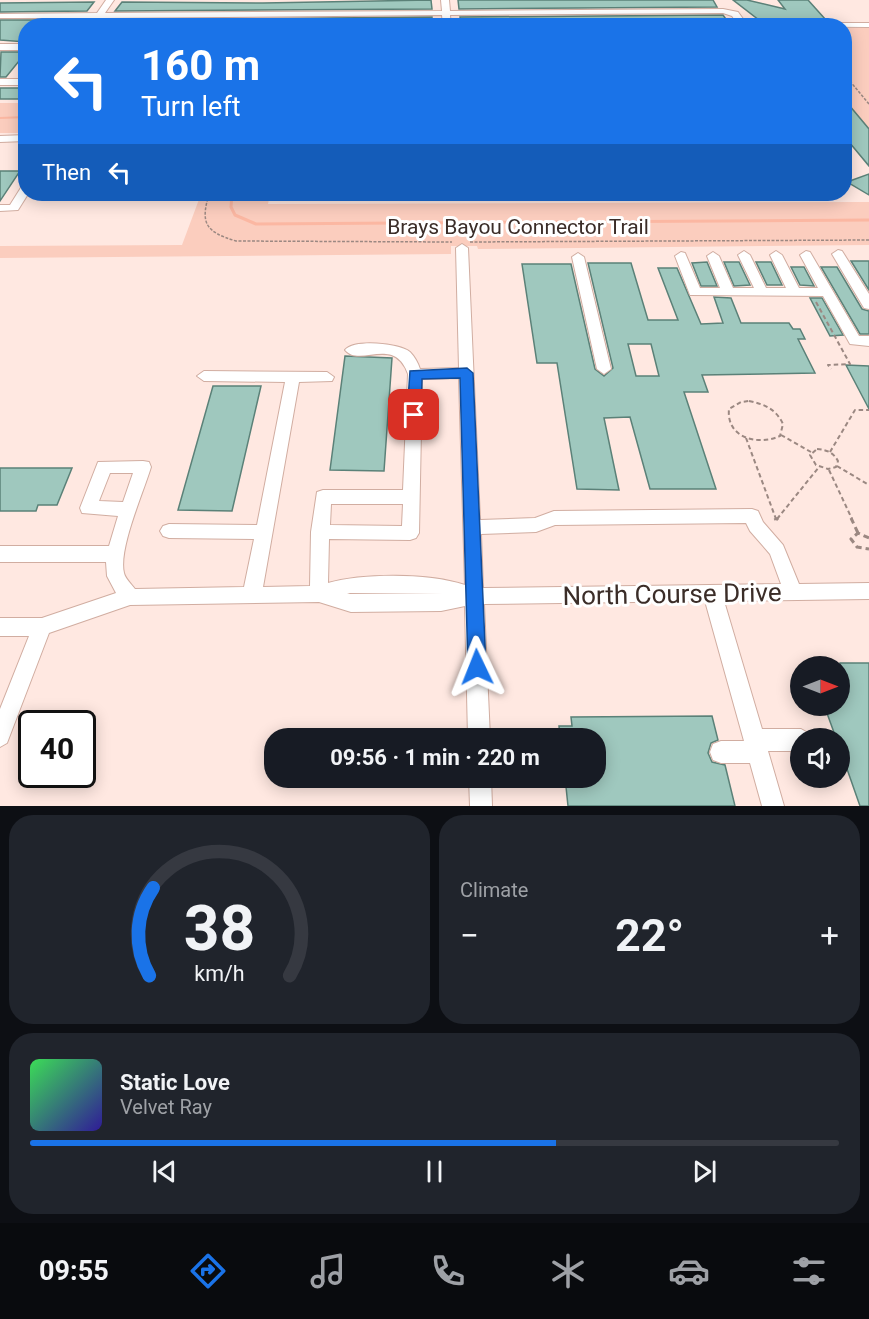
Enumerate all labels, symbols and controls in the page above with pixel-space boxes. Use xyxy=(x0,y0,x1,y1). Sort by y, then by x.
text: 160 m xyxy=(141,41,260,90)
icon: left xyxy=(42,42,120,120)
text: Turn left xyxy=(141,91,241,123)
icon: left xyxy=(103,156,136,189)
text: Then xyxy=(42,160,91,185)
street label: Brays Bayou Connector Trail xyxy=(387,215,649,239)
pin xyxy=(388,389,439,440)
icon: arrive xyxy=(397,398,430,431)
street label: North Course Drive xyxy=(562,577,782,611)
position arrow xyxy=(445,635,509,699)
north arrow xyxy=(790,656,850,716)
map controls xyxy=(790,656,850,788)
speed limit sign: 40 xyxy=(18,710,96,788)
button: sound xyxy=(790,728,850,788)
text: 09:56 · 1 min · 220 m xyxy=(330,745,540,770)
text: Climate xyxy=(460,878,528,902)
text: 38 xyxy=(184,892,255,965)
text: 22° xyxy=(615,909,684,962)
text: − xyxy=(460,916,479,955)
text: + xyxy=(820,916,839,955)
text: km/h xyxy=(194,962,245,987)
text: Static Love xyxy=(120,1070,230,1095)
text: Velvet Ray xyxy=(120,1095,212,1119)
icon: previous xyxy=(148,1155,181,1188)
icon: pause xyxy=(418,1155,451,1188)
icon: next xyxy=(688,1155,721,1188)
icon: directions xyxy=(187,1250,229,1292)
icon: music xyxy=(307,1250,349,1292)
icon: phone xyxy=(427,1250,469,1292)
icon: climate xyxy=(547,1250,589,1292)
icon: car xyxy=(668,1250,710,1292)
icon: filters xyxy=(788,1250,830,1292)
text: 09:55 xyxy=(39,1255,109,1287)

